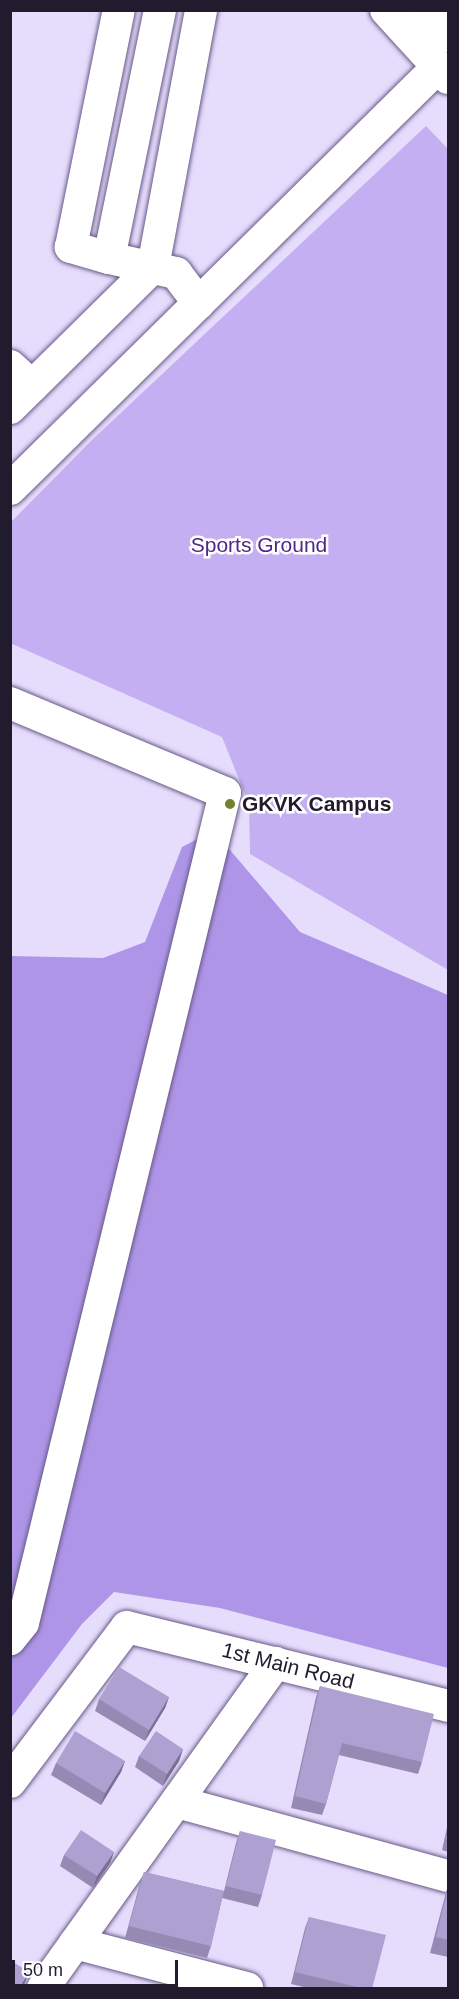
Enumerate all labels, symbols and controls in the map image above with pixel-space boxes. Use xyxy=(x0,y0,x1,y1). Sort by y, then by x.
park label: Sports Ground xyxy=(191,532,327,558)
place label: GKVK Campus xyxy=(242,791,391,817)
marker: GKVK Campus xyxy=(223,797,237,811)
street label: 1st Main Road xyxy=(219,1637,357,1695)
scale bar xyxy=(15,1948,182,1986)
text: 50 m xyxy=(23,1960,63,1980)

